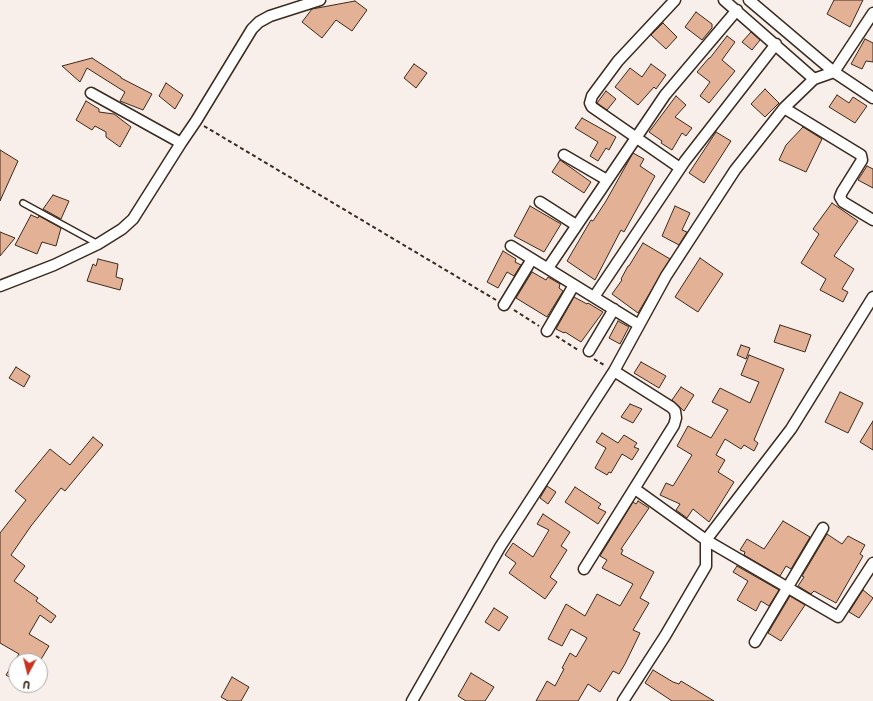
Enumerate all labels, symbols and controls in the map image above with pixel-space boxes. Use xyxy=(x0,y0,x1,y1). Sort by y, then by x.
north arrow xyxy=(8,653,48,693)
text: U xyxy=(22,677,31,692)

